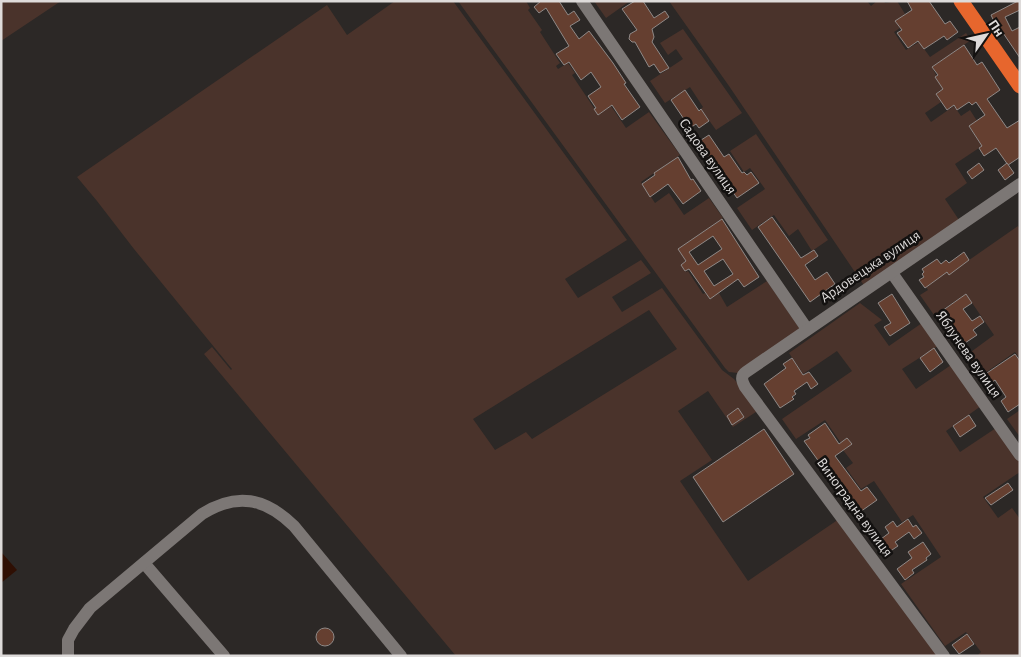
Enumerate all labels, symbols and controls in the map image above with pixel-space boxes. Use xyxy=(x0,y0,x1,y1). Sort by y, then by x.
north arrow xyxy=(961,10,1011,60)
text: Пн xyxy=(985,17,1007,39)
street label: Садова вулиця xyxy=(676,116,739,197)
street label: Ардовецька вулиця xyxy=(817,227,923,305)
street label: Яблунева вулиця xyxy=(933,308,1004,401)
street label: Виноградна вулиця xyxy=(814,455,895,560)

